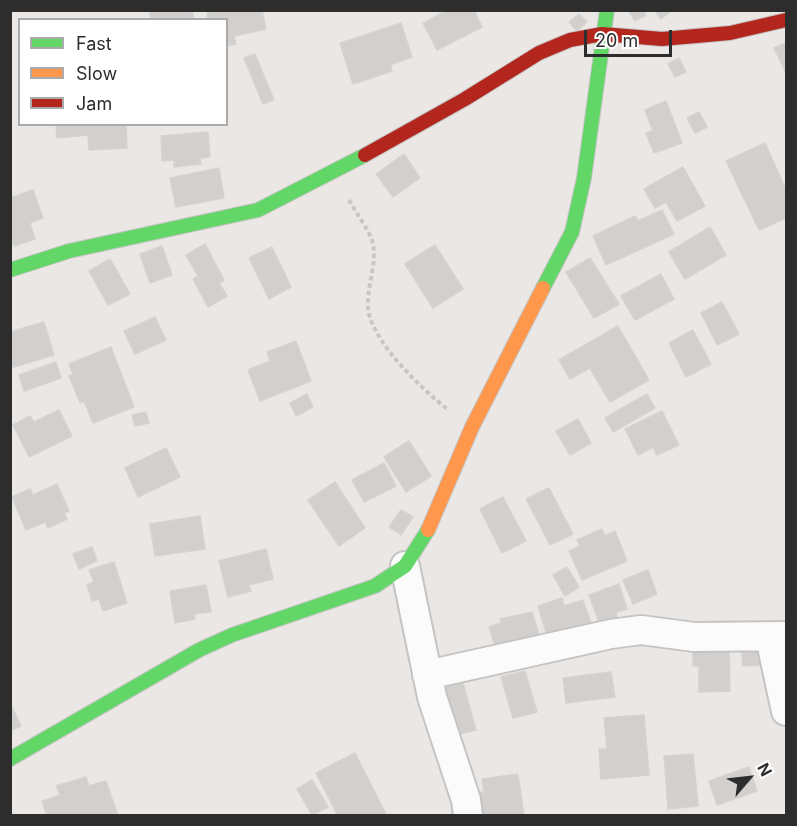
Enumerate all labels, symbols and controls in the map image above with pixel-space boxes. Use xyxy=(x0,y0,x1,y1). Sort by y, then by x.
legend xyxy=(18,18,228,126)
scale bar xyxy=(587,18,676,56)
text: 20 m xyxy=(595,30,638,51)
text: Fast xyxy=(76,33,112,54)
text: Slow xyxy=(76,63,117,84)
text: Jam xyxy=(76,93,112,114)
north arrow xyxy=(719,748,779,808)
text: N xyxy=(753,759,777,780)

